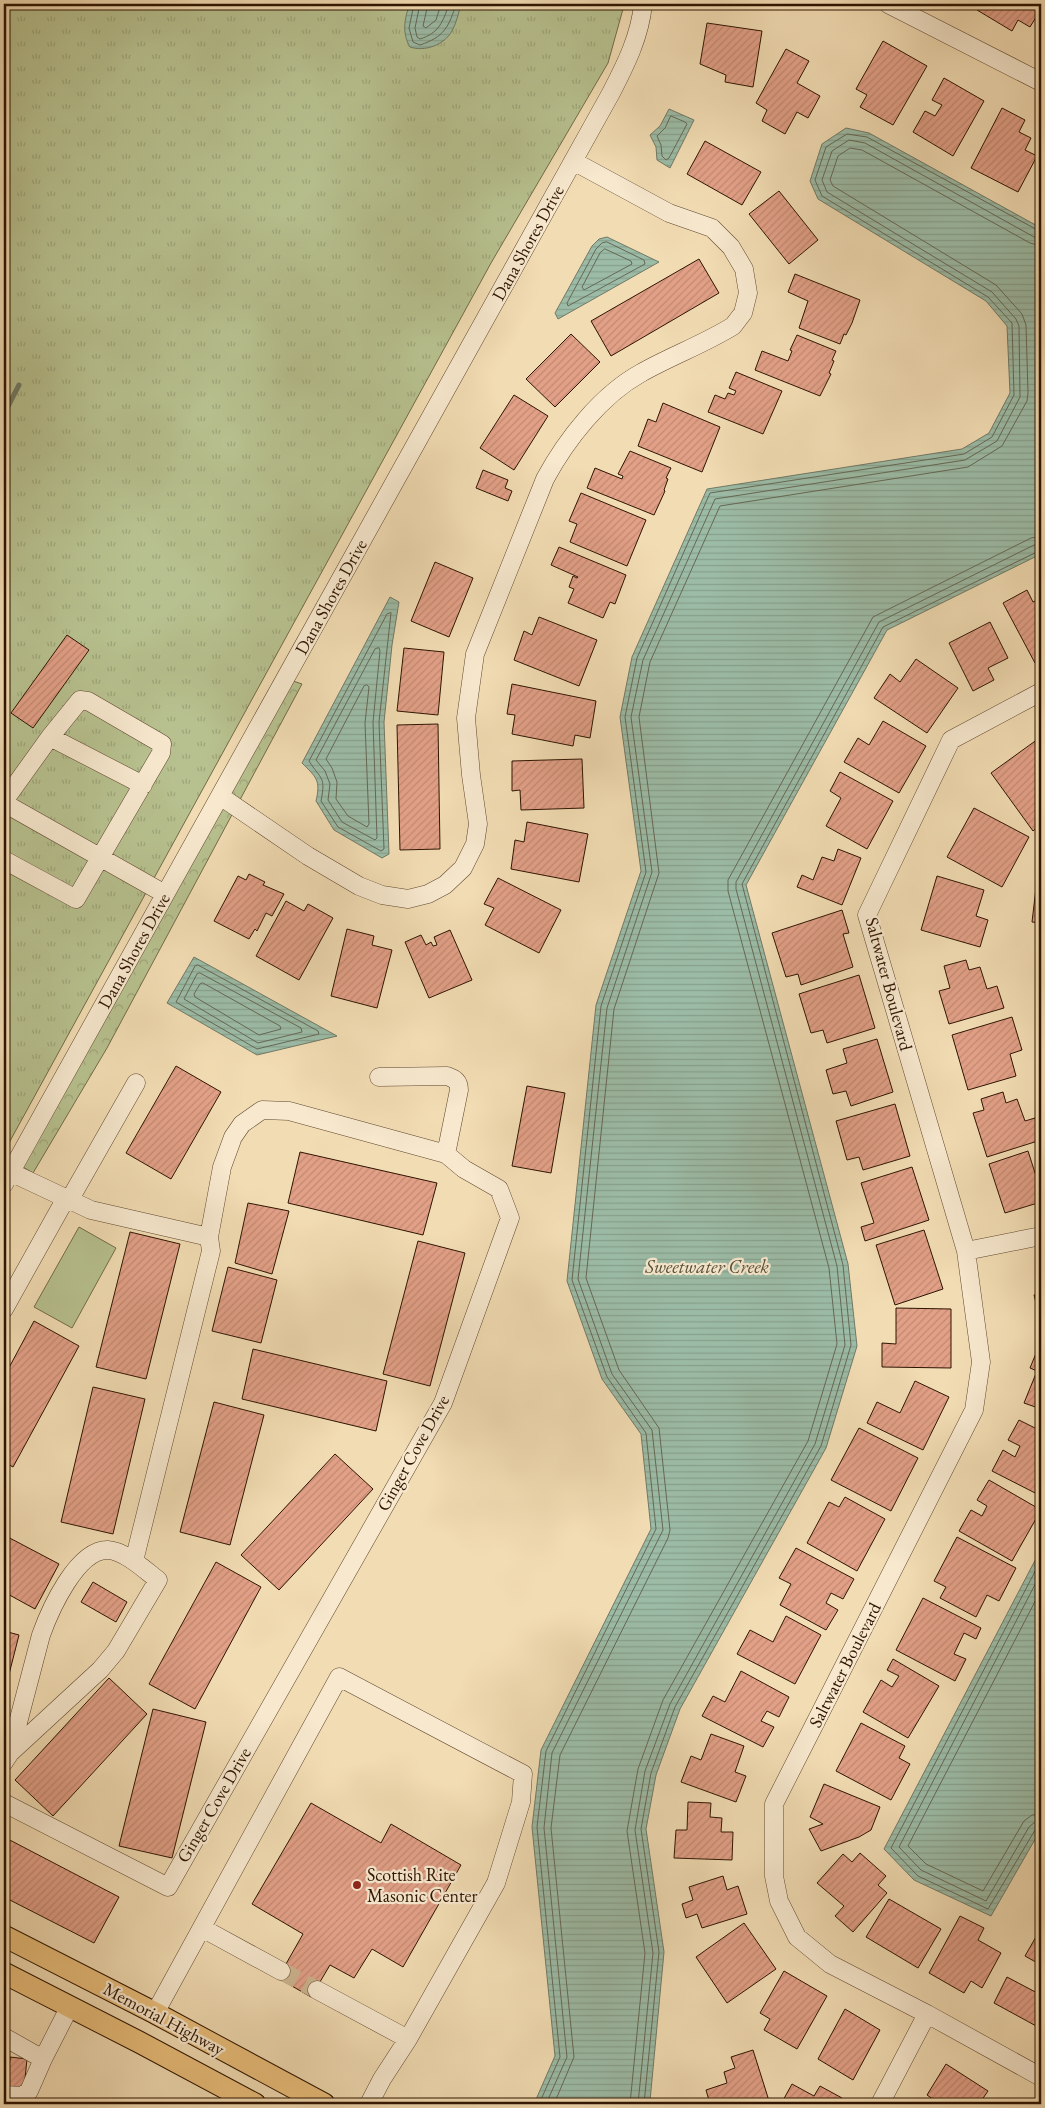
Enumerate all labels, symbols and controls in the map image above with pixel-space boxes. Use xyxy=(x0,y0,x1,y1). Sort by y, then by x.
street label: Dana Shores Drive xyxy=(486,181,569,305)
street label: Dana Shores Drive xyxy=(289,535,372,659)
street label: Dana Shores Drive xyxy=(92,889,175,1013)
street label: Saltwater Boulevard xyxy=(861,915,919,1054)
water label: Sweetwater Creek xyxy=(644,1254,769,1279)
street label: Ginger Cove Drive xyxy=(371,1391,454,1515)
street label: Saltwater Boulevard xyxy=(803,1598,886,1731)
street label: Ginger Cove Drive xyxy=(171,1743,256,1867)
place label: Scottish Rite Masonic Center xyxy=(367,1863,478,1907)
marker: Scottish Rite Masonic Center xyxy=(351,1879,363,1891)
street label: Memorial Highway xyxy=(100,1977,229,2060)

